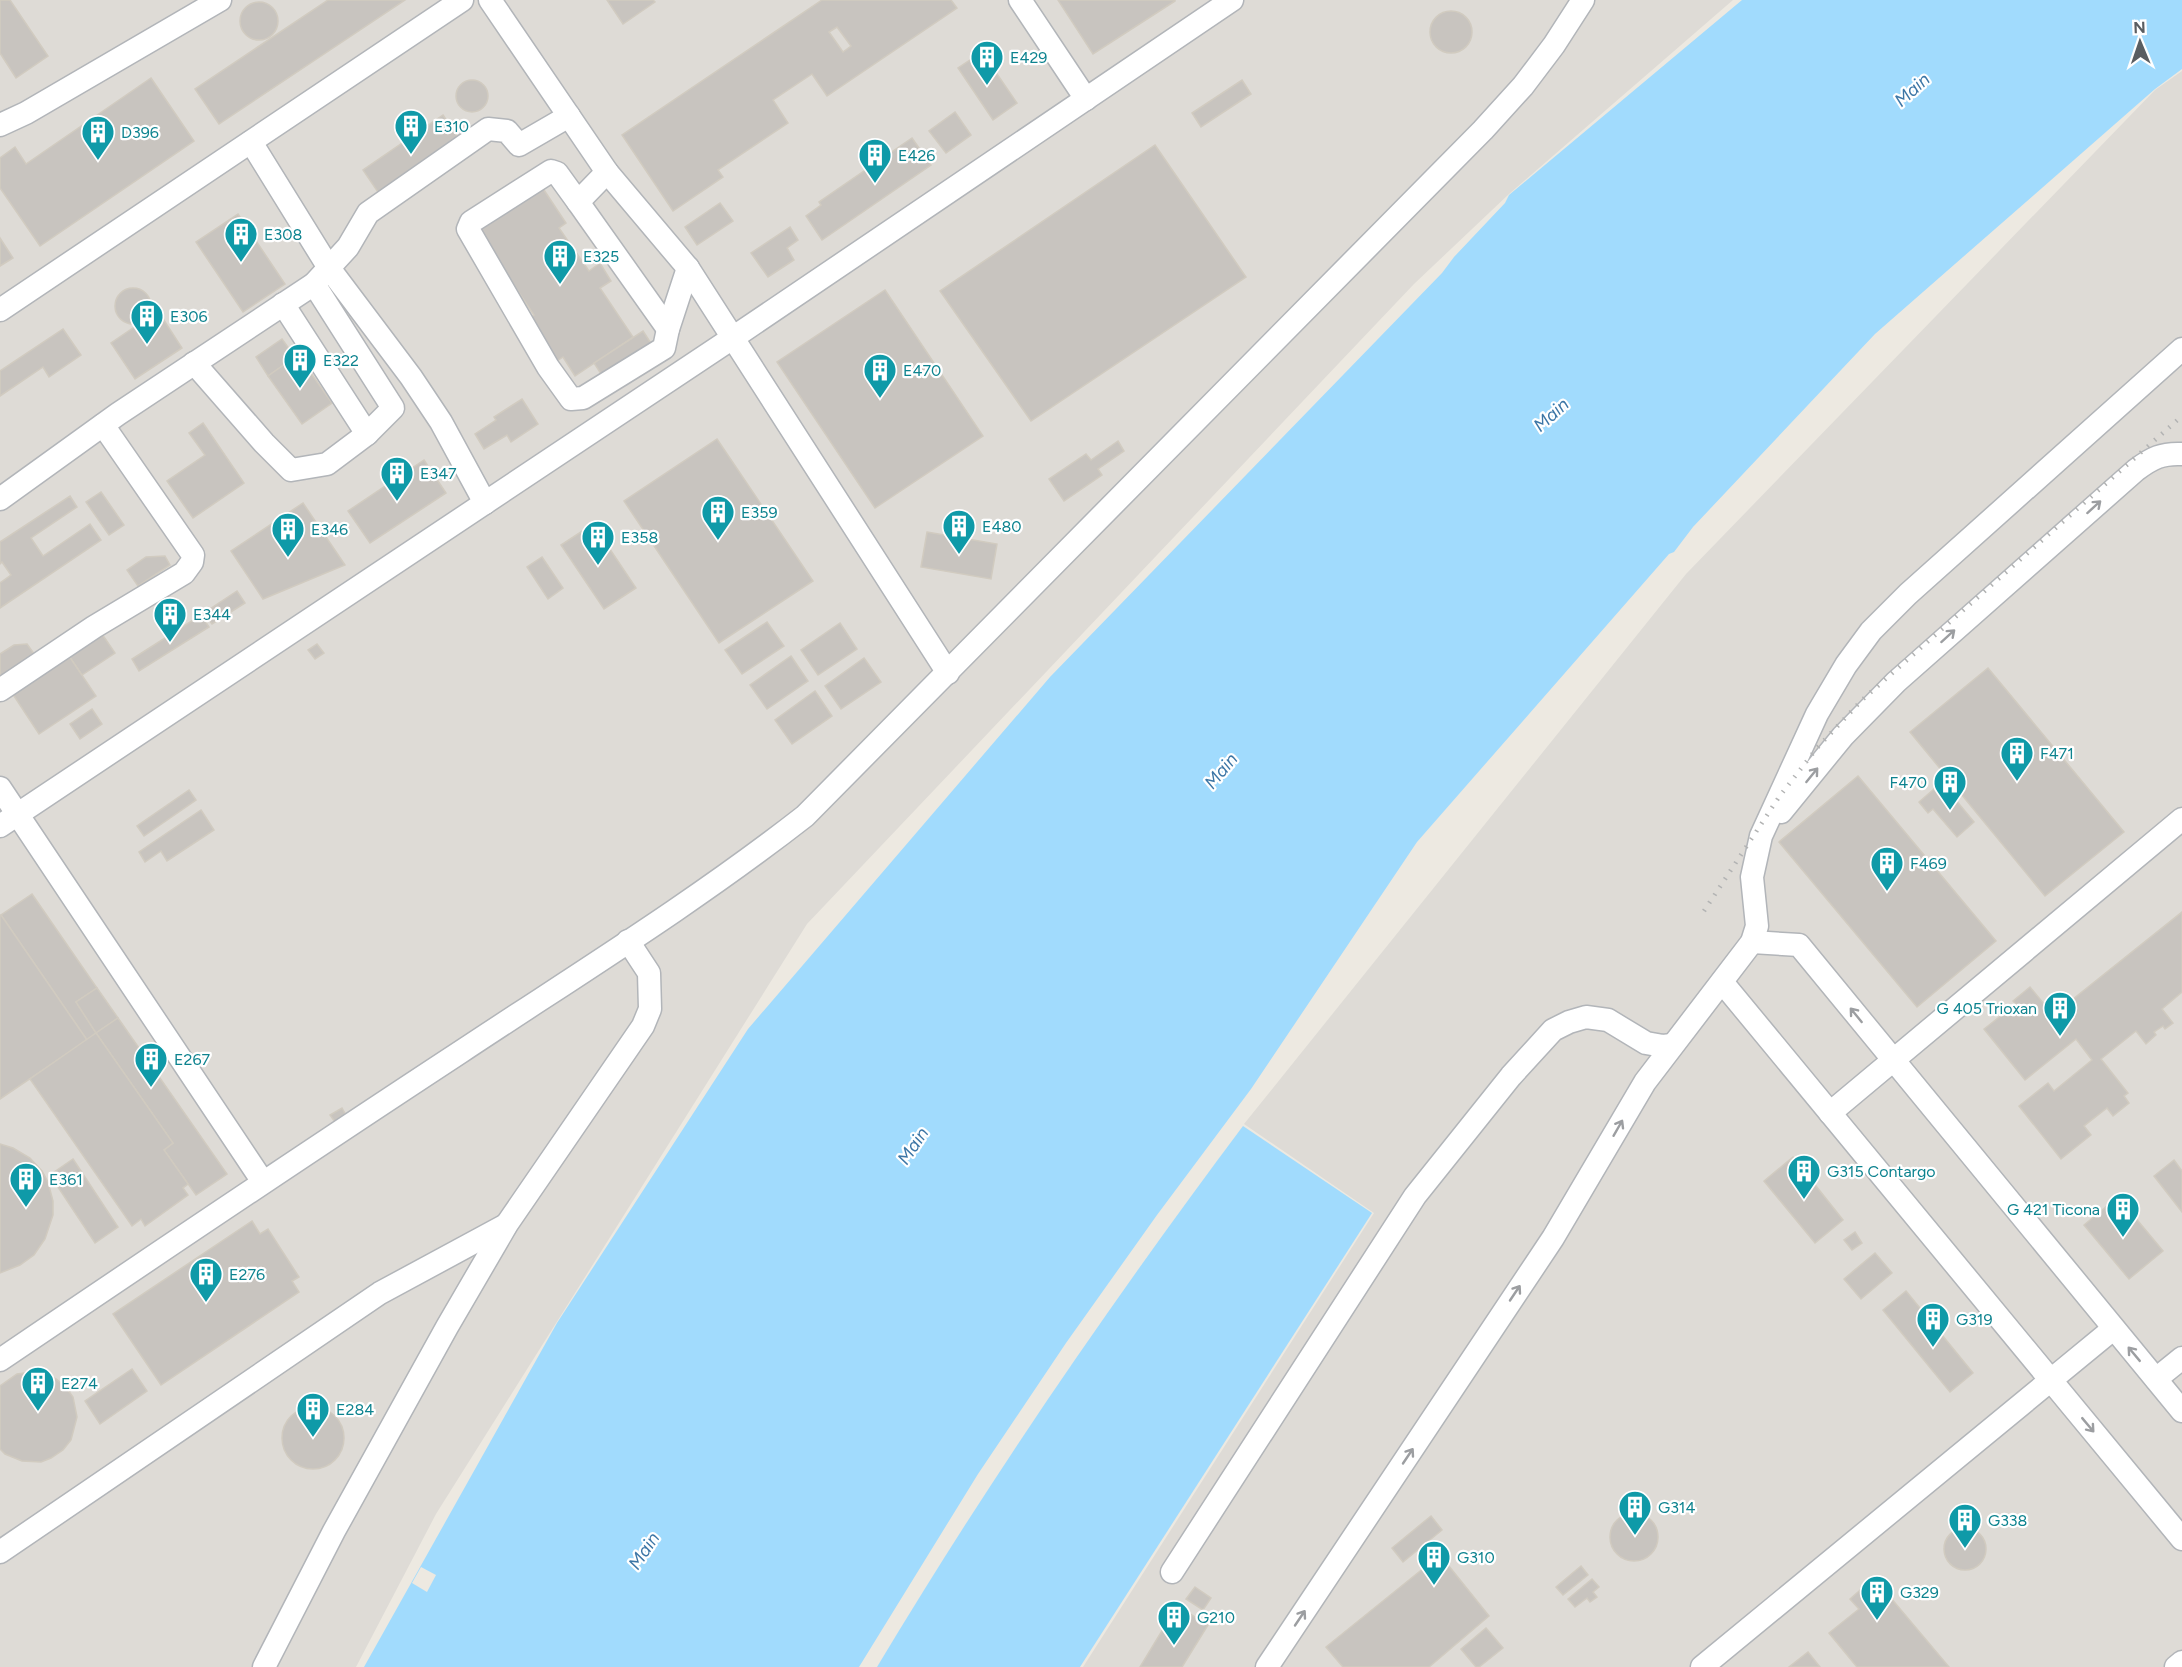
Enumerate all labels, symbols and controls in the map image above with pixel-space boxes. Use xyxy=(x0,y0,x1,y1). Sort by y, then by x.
north arrow xyxy=(2110,12,2170,72)
text: N xyxy=(2133,18,2146,37)
building icon: E429 xyxy=(969,39,1005,86)
place label: E429 xyxy=(1010,48,1047,67)
water label: Main xyxy=(1890,68,1934,112)
building icon: E310 xyxy=(393,108,429,155)
building icon: D396 xyxy=(80,114,116,161)
place label: E310 xyxy=(434,117,469,136)
place label: D396 xyxy=(121,123,159,142)
building icon: E426 xyxy=(857,137,893,184)
place label: E426 xyxy=(898,146,935,165)
building icon: E308 xyxy=(223,216,259,263)
place label: E308 xyxy=(264,225,302,244)
building icon: E325 xyxy=(542,238,578,285)
place label: E325 xyxy=(583,247,619,266)
building icon: E306 xyxy=(129,298,165,345)
place label: E306 xyxy=(170,307,208,326)
building icon: E322 xyxy=(282,342,318,389)
place label: E322 xyxy=(323,351,359,370)
building icon: E470 xyxy=(862,352,898,399)
place label: E470 xyxy=(903,361,941,380)
water label: Main xyxy=(1529,393,1573,437)
building icon: E347 xyxy=(379,455,415,502)
place label: E347 xyxy=(420,464,457,483)
building icon: E359 xyxy=(700,494,736,541)
one-way arrow xyxy=(2086,500,2101,514)
place label: E359 xyxy=(741,503,777,522)
building icon: E480 xyxy=(941,508,977,555)
building icon: E346 xyxy=(270,511,306,558)
place label: E480 xyxy=(982,517,1022,536)
building icon: E358 xyxy=(580,519,616,566)
place label: E346 xyxy=(311,520,348,539)
place label: E358 xyxy=(621,528,658,547)
building icon: E344 xyxy=(152,596,188,643)
place label: E344 xyxy=(193,605,231,624)
one-way arrow xyxy=(1940,629,1955,643)
building icon: F471 xyxy=(1999,735,2035,782)
place label: F471 xyxy=(2040,744,2074,763)
water label: Main xyxy=(1200,749,1242,793)
building icon: F470 xyxy=(1932,764,1968,811)
one-way arrow xyxy=(1805,767,1818,783)
place label: F470 xyxy=(1890,773,1927,792)
building icon: F469 xyxy=(1869,845,1905,892)
place label: F469 xyxy=(1910,854,1947,873)
building icon: G 405 Trioxan xyxy=(2042,990,2078,1037)
place label: G 405 Trioxan xyxy=(1937,999,2037,1018)
one-way arrow xyxy=(1849,1007,1862,1023)
building icon: E267 xyxy=(133,1041,169,1088)
place label: E267 xyxy=(174,1050,210,1069)
one-way arrow xyxy=(1612,1120,1624,1137)
water label: Main xyxy=(893,1123,933,1169)
building icon: G315 Contargo xyxy=(1786,1153,1822,1200)
building icon: E361 xyxy=(8,1161,44,1208)
place label: G315 Contargo xyxy=(1827,1162,1936,1181)
place label: E361 xyxy=(49,1170,83,1189)
building icon: G 421 Ticona xyxy=(2105,1191,2141,1238)
place label: G 421 Ticona xyxy=(2007,1200,2100,1219)
building icon: E276 xyxy=(188,1256,224,1303)
place label: E276 xyxy=(229,1265,265,1284)
one-way arrow xyxy=(1509,1285,1522,1302)
building icon: G319 xyxy=(1915,1301,1951,1348)
place label: G319 xyxy=(1956,1310,1993,1329)
one-way arrow xyxy=(2127,1347,2141,1362)
building icon: E274 xyxy=(20,1365,56,1412)
place label: E274 xyxy=(61,1374,98,1393)
building icon: E284 xyxy=(295,1391,331,1438)
place label: E284 xyxy=(336,1400,374,1419)
one-way arrow xyxy=(2081,1417,2094,1433)
one-way arrow xyxy=(1402,1448,1414,1465)
building icon: G314 xyxy=(1617,1489,1653,1536)
place label: G314 xyxy=(1658,1498,1695,1517)
building icon: G338 xyxy=(1947,1502,1983,1549)
place label: G338 xyxy=(1988,1511,2027,1530)
water label: Main xyxy=(624,1528,664,1574)
building icon: G310 xyxy=(1416,1539,1452,1586)
place label: G310 xyxy=(1457,1548,1495,1567)
building icon: G329 xyxy=(1859,1574,1895,1621)
place label: G329 xyxy=(1900,1583,1939,1602)
building icon: G210 xyxy=(1156,1599,1192,1646)
place label: G210 xyxy=(1197,1608,1235,1627)
one-way arrow xyxy=(1294,1611,1306,1627)

